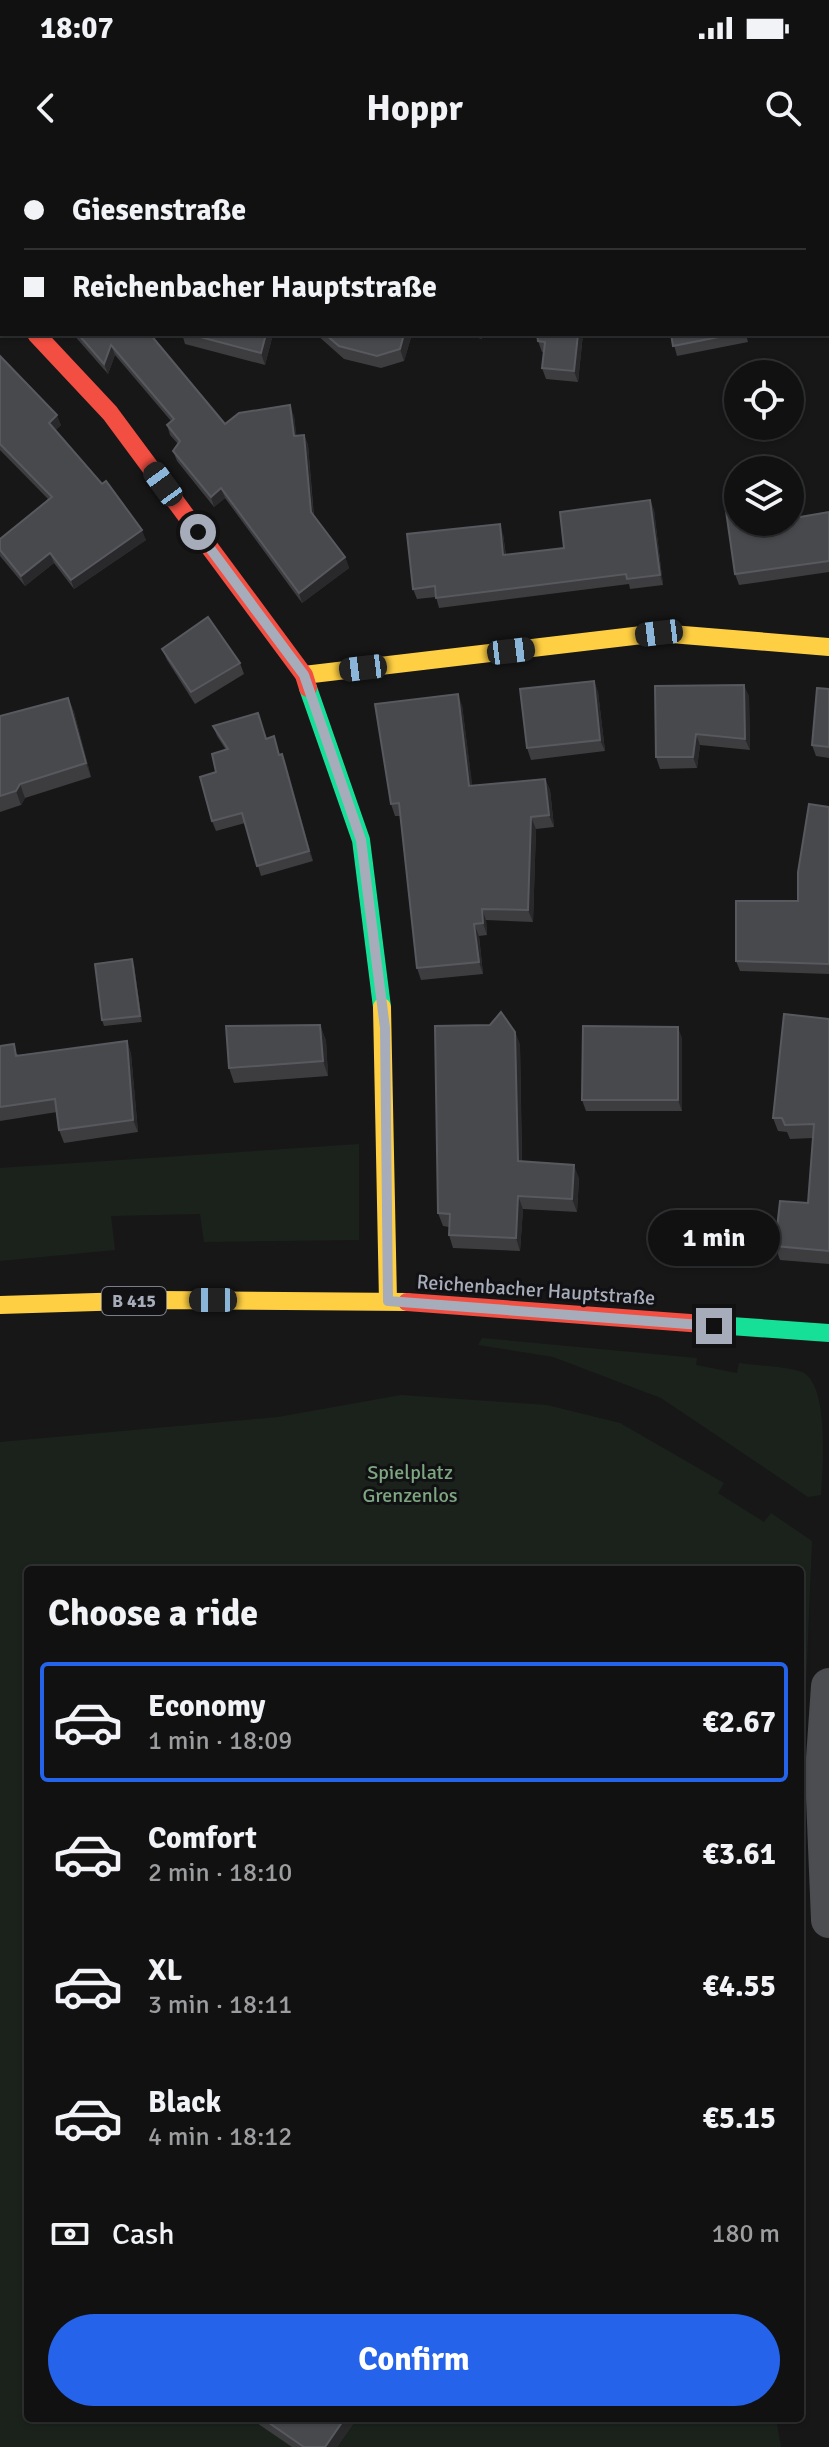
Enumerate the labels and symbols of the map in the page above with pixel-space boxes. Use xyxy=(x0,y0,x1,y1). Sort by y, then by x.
car xyxy=(139,458,187,510)
route start xyxy=(180,514,216,550)
car xyxy=(634,618,684,648)
car xyxy=(486,636,536,666)
car xyxy=(338,653,388,683)
callout: 1 min xyxy=(648,1210,780,1266)
street label: Reichenbacher Hauptstraße xyxy=(416,1269,656,1311)
road number: B 415 xyxy=(102,1287,166,1315)
car xyxy=(189,1288,237,1312)
route end xyxy=(696,1308,732,1344)
park label: Spielplatz Grenzenlos xyxy=(362,1460,458,1508)

